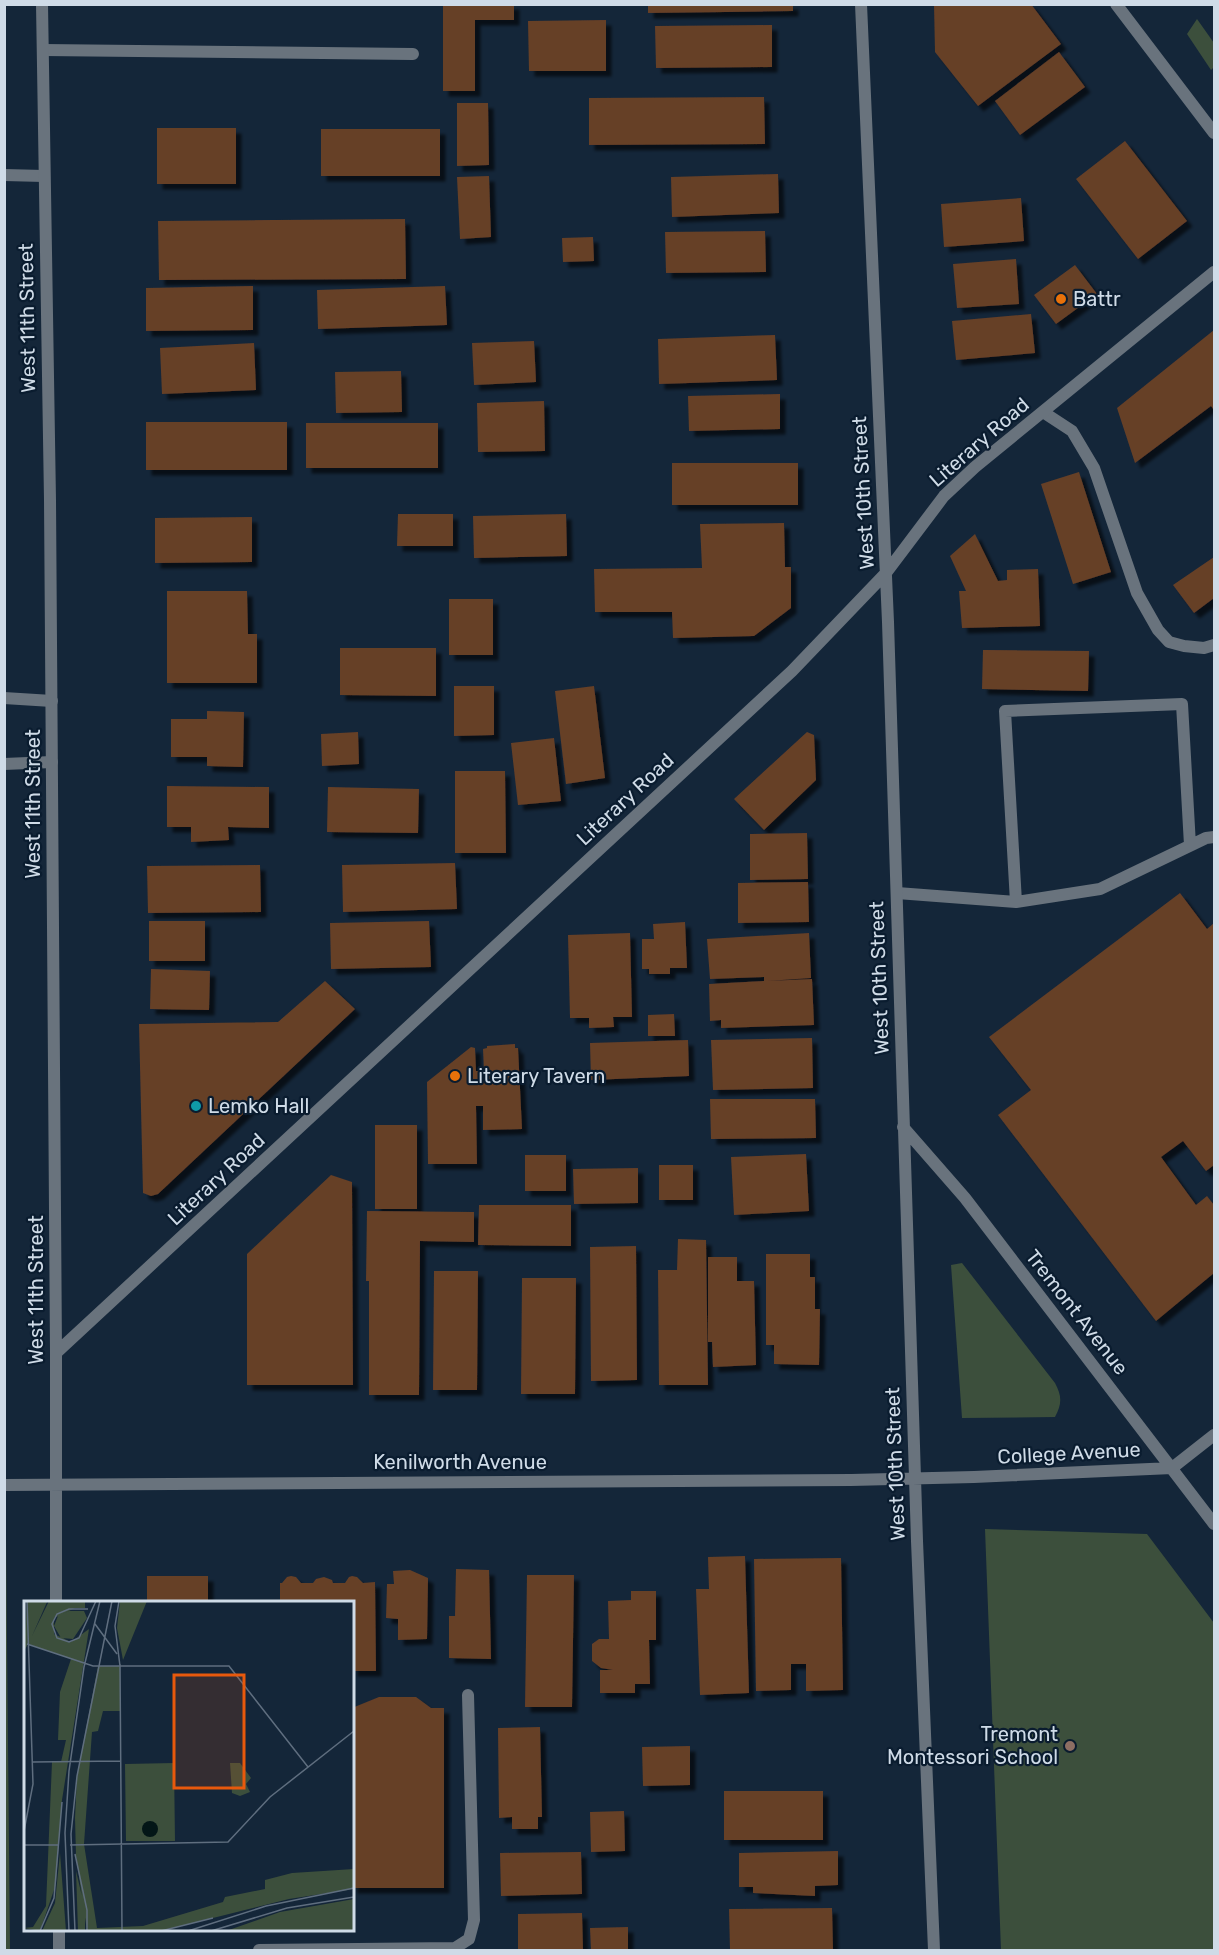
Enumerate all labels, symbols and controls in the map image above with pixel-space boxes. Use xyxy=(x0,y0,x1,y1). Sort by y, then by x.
street label: West 11th Street xyxy=(14,243,40,393)
place label: Battr xyxy=(1073,287,1121,311)
marker: Battr xyxy=(1054,292,1068,306)
street label: Literary Road xyxy=(924,392,1034,492)
street label: West 10th Street xyxy=(847,415,879,570)
street label: West 11th Street xyxy=(21,729,45,879)
street label: Literary Road xyxy=(571,748,679,850)
street label: West 10th Street xyxy=(864,901,894,1055)
place label: Literary Tavern xyxy=(467,1064,605,1088)
marker: Literary Tavern xyxy=(448,1069,462,1083)
place label: Lemko Hall xyxy=(208,1094,309,1118)
marker: Lemko Hall xyxy=(189,1099,203,1113)
street label: Literary Road xyxy=(162,1128,270,1230)
street label: West 11th Street xyxy=(24,1215,48,1365)
street label: Tremont Avenue xyxy=(1021,1245,1133,1379)
street label: West 10th Street xyxy=(880,1387,910,1541)
street label: College Avenue xyxy=(997,1437,1141,1469)
street label: Kenilworth Avenue xyxy=(373,1450,547,1474)
inset map xyxy=(24,1601,354,1931)
place label: Tremont Montessori School xyxy=(887,1722,1058,1769)
marker: Tremont Montessori School xyxy=(1063,1739,1077,1753)

